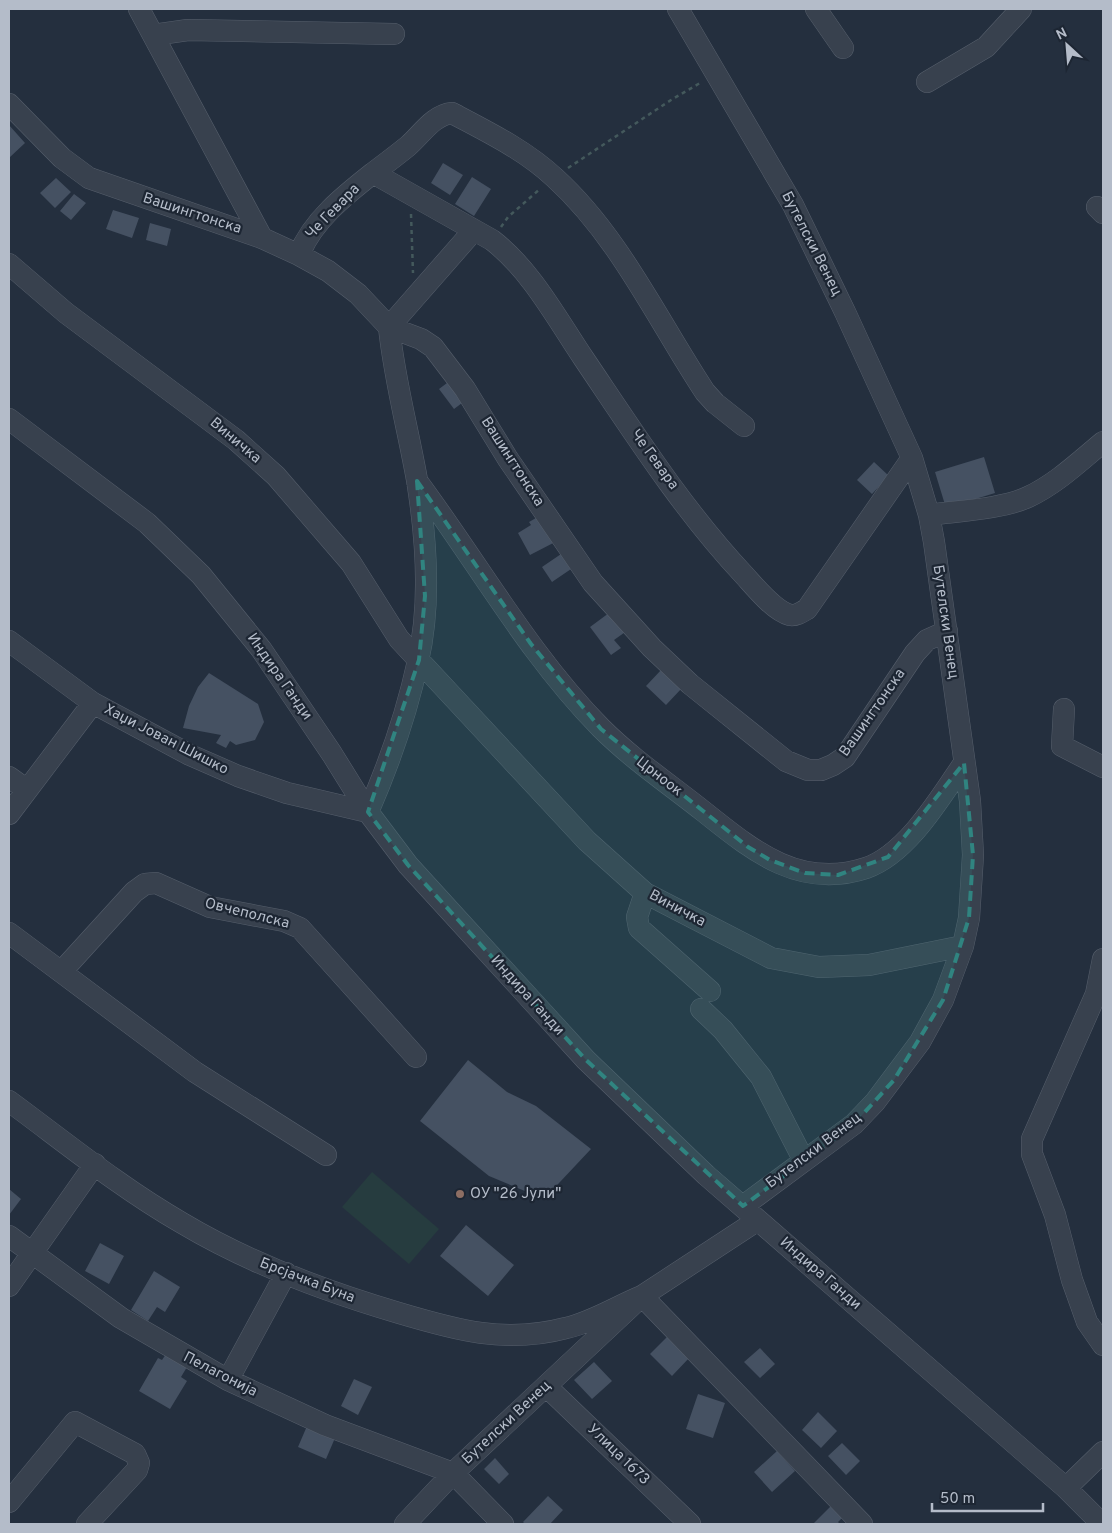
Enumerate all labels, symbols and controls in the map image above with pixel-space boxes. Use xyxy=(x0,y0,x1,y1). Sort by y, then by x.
north arrow xyxy=(1042,20,1092,70)
text: N xyxy=(1054,25,1070,45)
street label: Че Гевара xyxy=(302,180,364,244)
street label: Бутелски Венец xyxy=(776,188,846,300)
street label: Вашингтонска xyxy=(140,189,244,239)
street label: Виничка xyxy=(205,414,265,468)
street label: Вашингтонска xyxy=(476,414,548,510)
street label: Че Гевара xyxy=(626,426,682,494)
street label: Бутелски Венец xyxy=(928,564,962,680)
street label: Индира Ганди xyxy=(242,630,316,724)
street label: Вашингтонска xyxy=(836,665,910,761)
street label: Хаџи Јован Шишко xyxy=(101,700,231,780)
street label: Црноок xyxy=(632,753,686,801)
street label: Виничка xyxy=(645,886,709,932)
street label: Овчеполска xyxy=(203,894,291,934)
street label: Индира Ганди xyxy=(486,952,568,1040)
street label: Бутелски Венец xyxy=(762,1109,866,1193)
place label: ОУ "26 Јули" xyxy=(470,1185,561,1204)
marker: ОУ "26 Јули" xyxy=(454,1188,466,1200)
street label: Индира Ганди xyxy=(775,1233,865,1315)
street label: Брсјачка Буна xyxy=(257,1254,357,1308)
street label: Пелагонија xyxy=(180,1348,260,1402)
street label: Бутелски Венец xyxy=(458,1377,556,1469)
street label: Улица 1673 xyxy=(583,1420,653,1490)
scale bar xyxy=(932,1480,1043,1512)
text: 50 m xyxy=(940,1490,975,1509)

